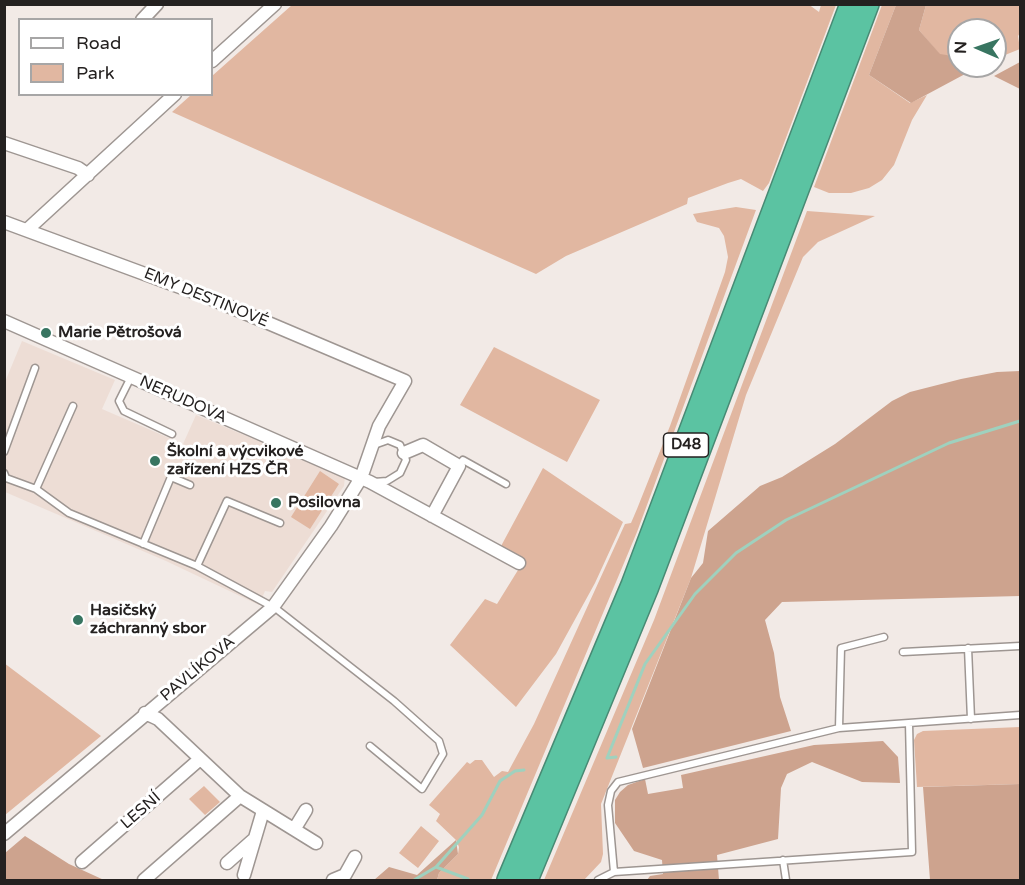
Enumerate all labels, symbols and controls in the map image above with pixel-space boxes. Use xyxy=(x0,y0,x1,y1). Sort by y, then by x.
legend xyxy=(18,18,213,96)
north arrow xyxy=(947,18,1007,78)
text: Road xyxy=(76,32,121,54)
text: N xyxy=(951,41,971,54)
text: Park xyxy=(76,62,114,84)
street label: EMY DESTINOVÉ xyxy=(141,264,271,332)
place label: Marie Pětrošová xyxy=(58,323,182,343)
marker: Marie Pětrošová xyxy=(39,326,53,340)
street label: NERUDOVA xyxy=(136,372,230,428)
road number: D48 xyxy=(664,433,708,457)
place label: Školní a výcvikové zařízení HZS ČR xyxy=(167,442,304,480)
marker: Školní a výcvikové zařízení HZS ČR xyxy=(148,454,162,468)
place label: Posilovna xyxy=(288,493,361,513)
marker: Posilovna xyxy=(269,496,283,510)
place label: Hasičský záchranný sbor xyxy=(90,601,206,639)
marker: Hasičský záchranný sbor xyxy=(71,613,85,627)
street label: PAVLÍKOVA xyxy=(157,632,239,706)
street label: LESNÍ xyxy=(117,788,165,834)

